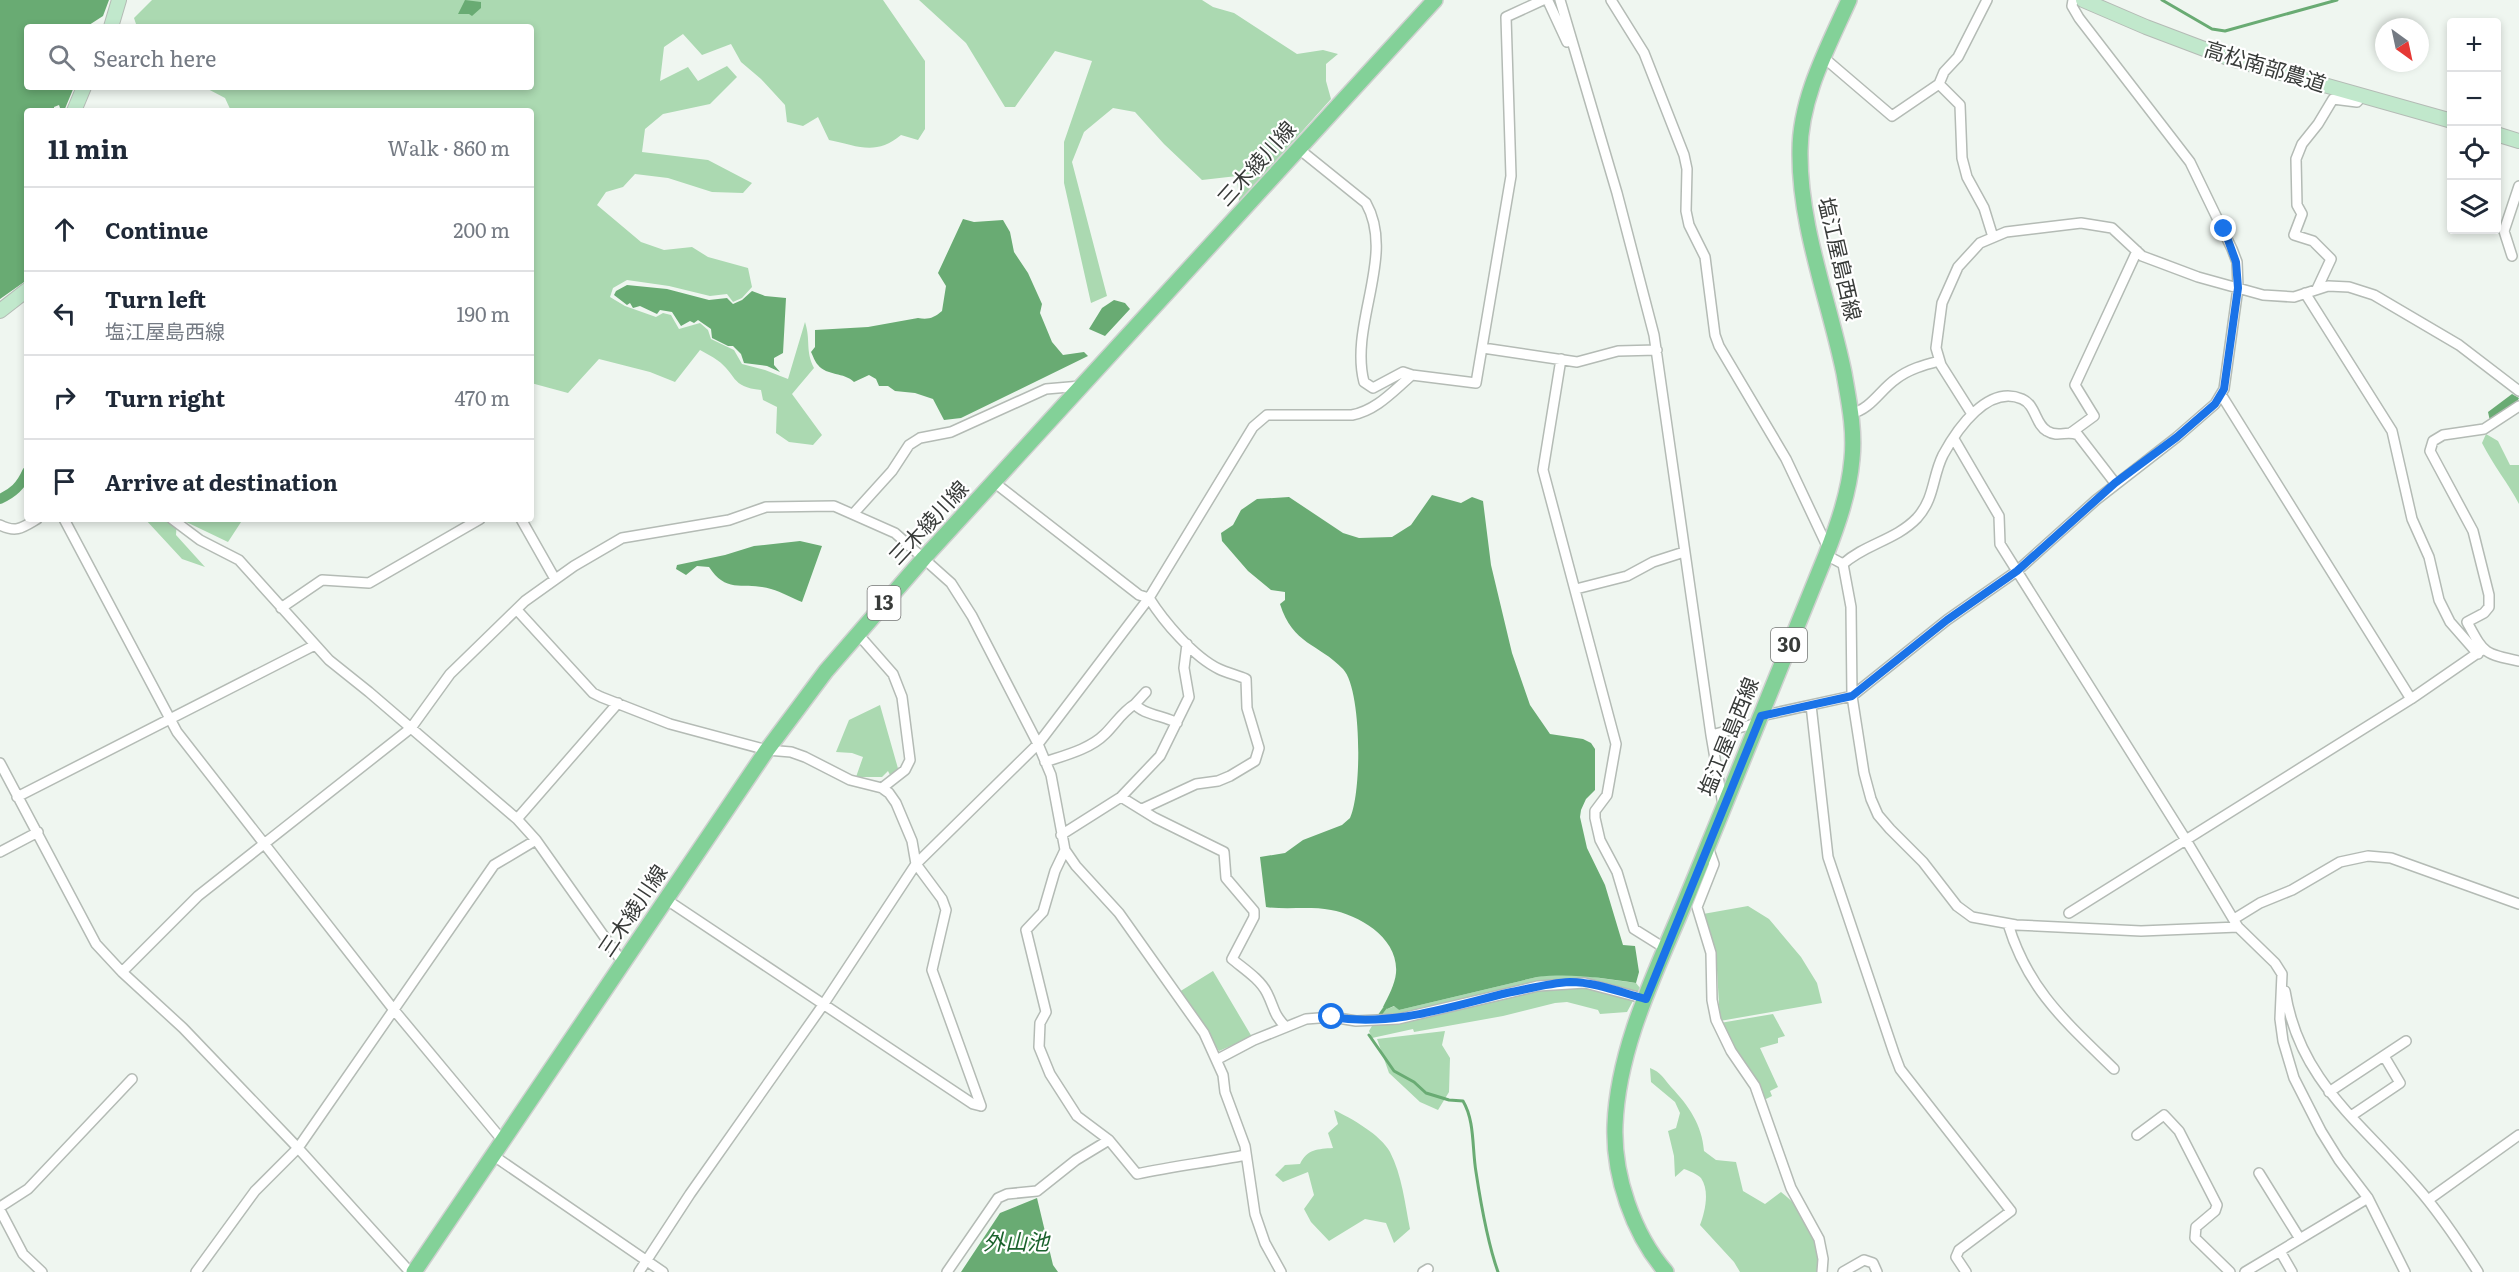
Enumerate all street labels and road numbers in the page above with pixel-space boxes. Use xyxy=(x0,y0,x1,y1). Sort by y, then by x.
street label: 高松南部農道 xyxy=(2201,31,2331,98)
street label: 三木綾川線 xyxy=(1208,113,1302,212)
street label: 塩江屋島西線 xyxy=(1812,194,1871,323)
street label: 三木綾川線 xyxy=(880,472,974,570)
road number: 13 xyxy=(868,586,900,620)
road number: 30 xyxy=(1771,628,1807,662)
street label: 塩江屋島西線 xyxy=(1689,672,1765,800)
street label: 三木綾川線 xyxy=(589,857,673,962)

